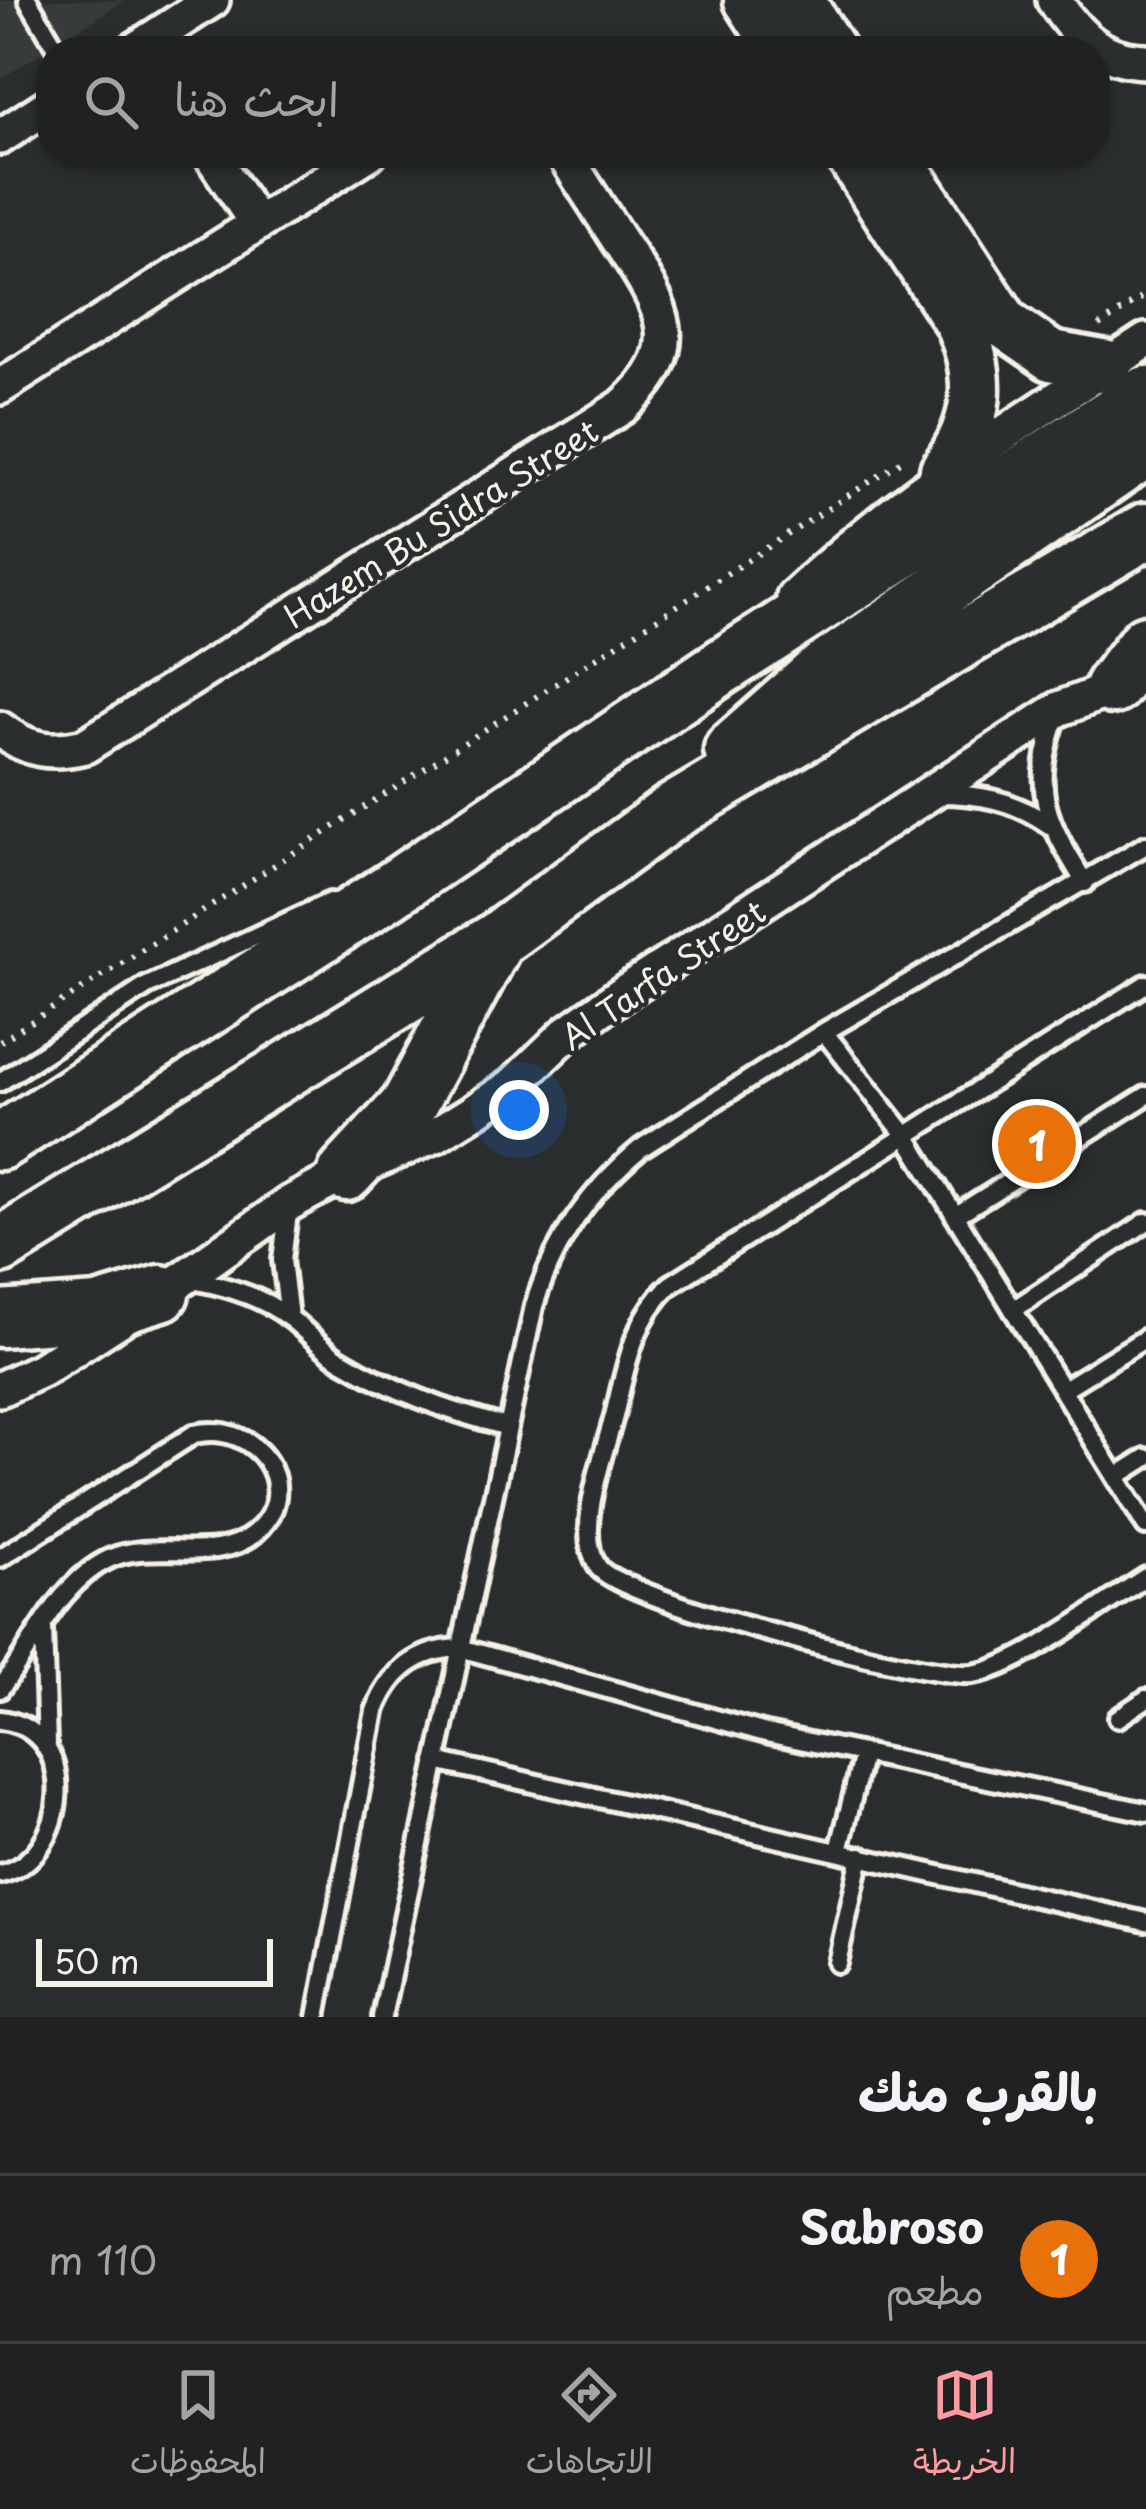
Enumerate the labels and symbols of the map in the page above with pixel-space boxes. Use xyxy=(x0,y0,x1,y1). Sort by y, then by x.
street label: Hazem Bu Sidra Street xyxy=(273,405,607,639)
street label: Al Tarfa Street xyxy=(549,886,775,1060)
your location xyxy=(489,1080,549,1140)
pin: 1 xyxy=(998,1099,1076,1189)
scale bar xyxy=(36,1933,273,1986)

